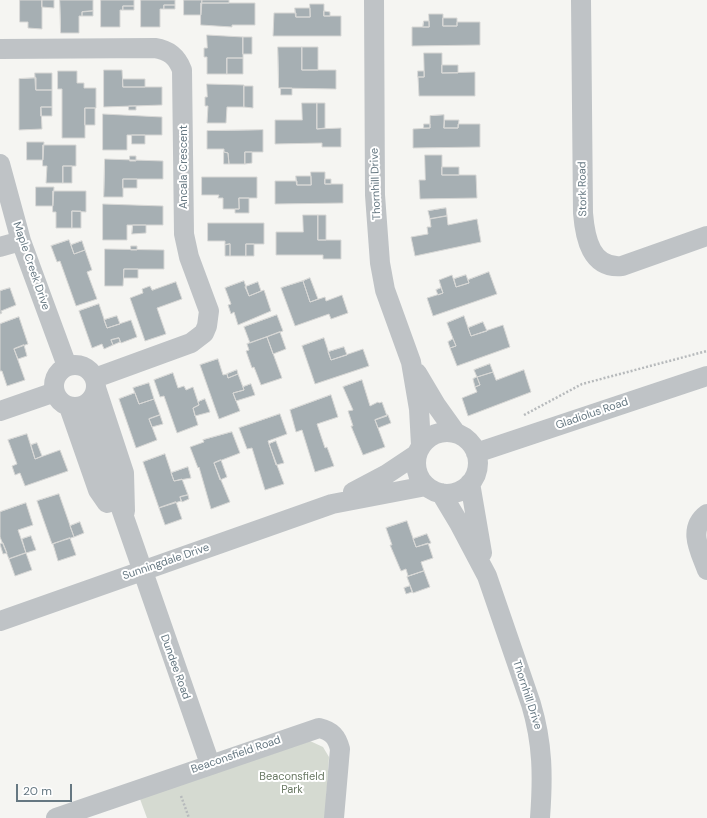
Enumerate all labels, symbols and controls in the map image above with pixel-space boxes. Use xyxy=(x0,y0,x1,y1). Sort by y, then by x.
street label: Ancala Crescent xyxy=(177,125,191,209)
street label: Thornhill Drive xyxy=(368,148,384,220)
street label: Stork Road xyxy=(576,161,590,217)
street label: Maple Creek Drive xyxy=(10,220,52,312)
street label: Gladiolus Road xyxy=(554,395,630,433)
street label: Sunningdale Drive xyxy=(121,541,211,583)
street label: Dundee Road xyxy=(157,633,193,701)
street label: Thornhill Drive xyxy=(510,659,544,731)
street label: Beaconsfield Road xyxy=(189,733,283,777)
park label: Beaconsfield Park xyxy=(259,770,325,796)
scale bar xyxy=(18,776,74,802)
text: 20 m xyxy=(23,783,52,799)

